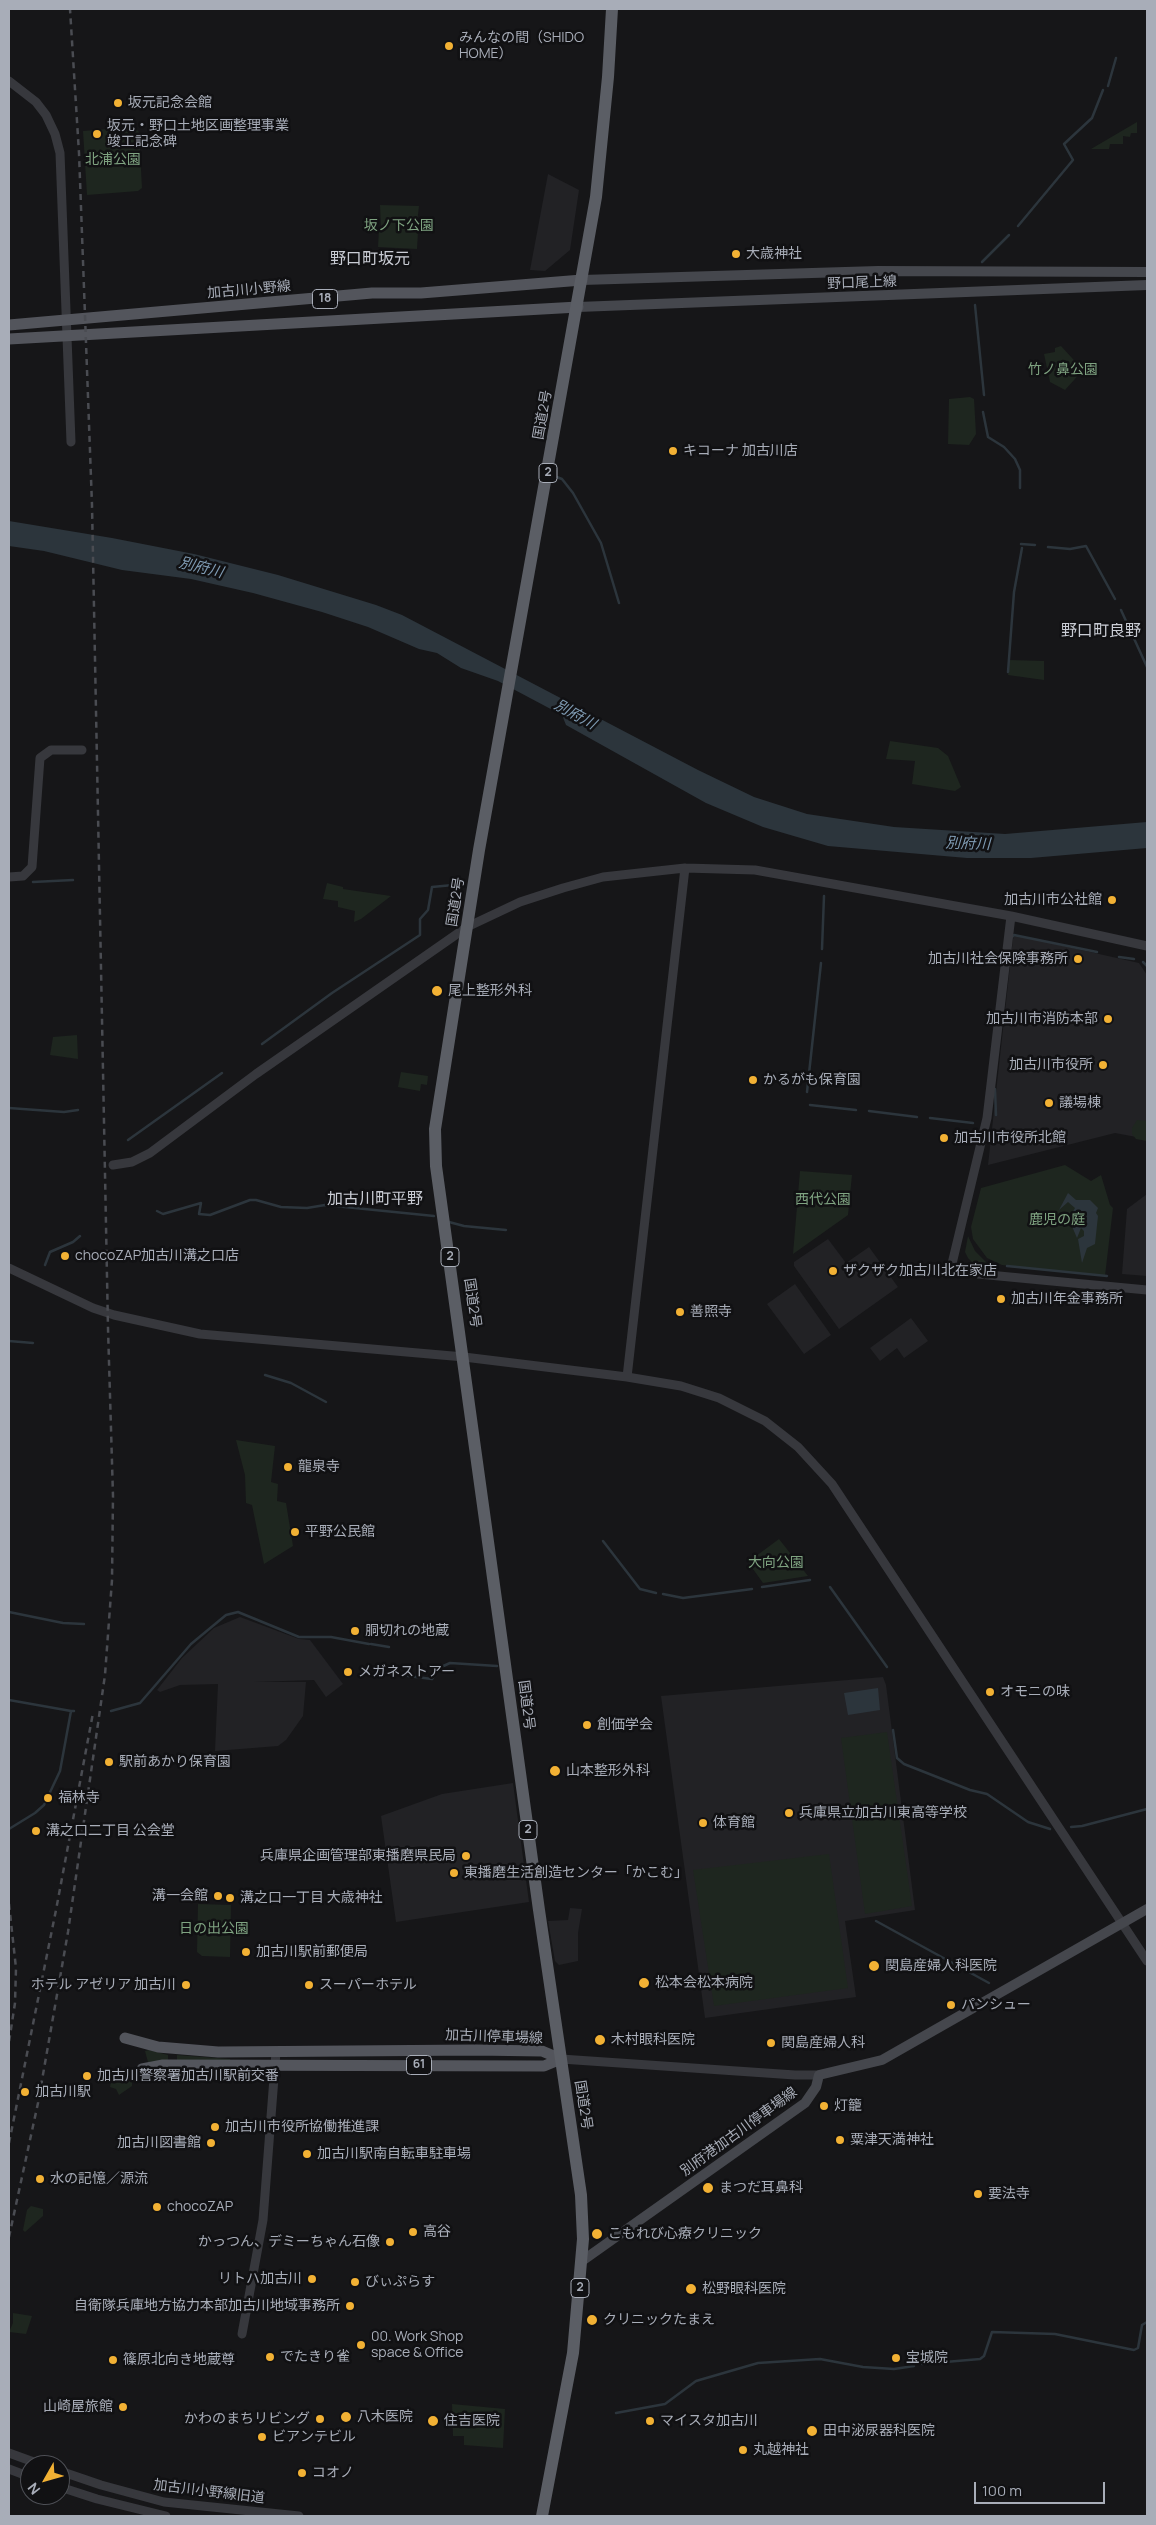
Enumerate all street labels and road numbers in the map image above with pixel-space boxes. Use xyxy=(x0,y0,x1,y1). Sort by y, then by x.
street label: 野口尾上線 xyxy=(827,273,897,293)
street label: 加古川小野線 xyxy=(206,278,292,302)
road number: 18 xyxy=(312,290,338,308)
street label: 国道2号 xyxy=(530,389,556,441)
road number: 2 xyxy=(539,463,557,482)
street label: 国道2号 xyxy=(444,876,468,928)
road number: 2 xyxy=(441,1248,459,1266)
street label: 国道2号 xyxy=(460,1277,484,1329)
street label: 国道2号 xyxy=(515,1679,537,1731)
road number: 2 xyxy=(519,1820,537,1840)
street label: 加古川停車場線 xyxy=(445,2027,543,2047)
road number: 61 xyxy=(406,2056,432,2074)
street label: 国道2号 xyxy=(571,2079,595,2131)
street label: 別府港加古川停車場線 xyxy=(677,2084,801,2180)
road number: 2 xyxy=(571,2278,589,2298)
street label: 加古川小野線旧道 xyxy=(152,2477,266,2507)

